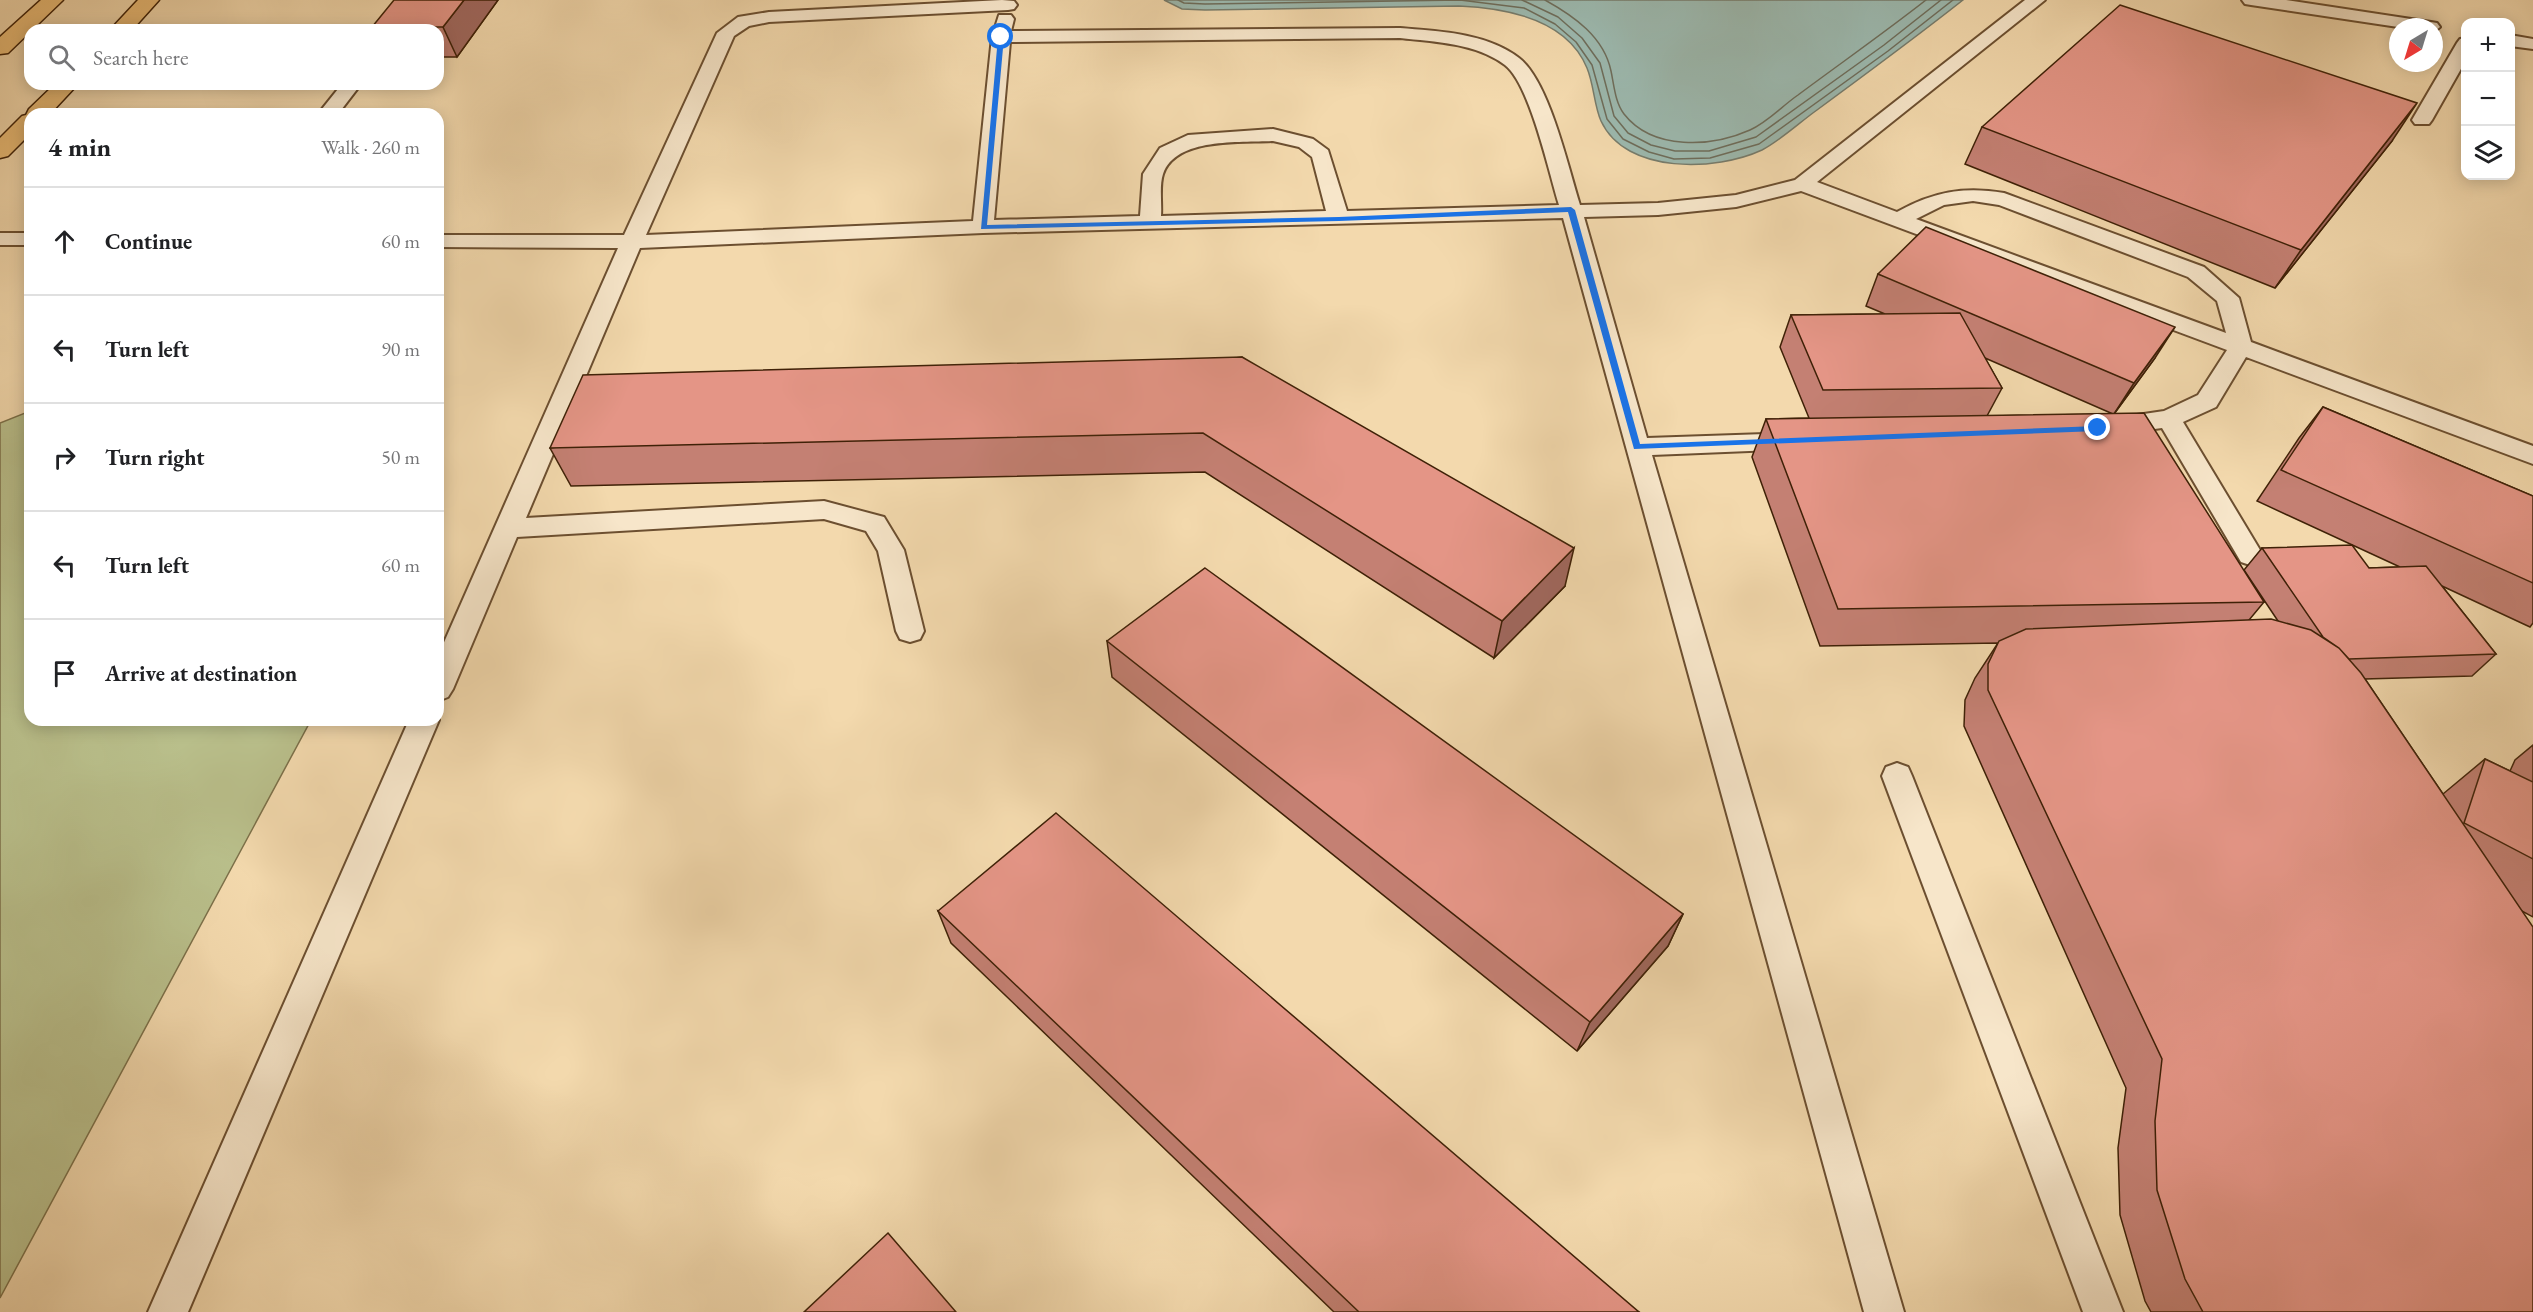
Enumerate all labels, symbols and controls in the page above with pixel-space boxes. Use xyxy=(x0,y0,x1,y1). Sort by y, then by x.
north arrow xyxy=(2389,18,2443,72)
map controls xyxy=(2461,18,2515,180)
button: + xyxy=(2461,18,2515,72)
route start xyxy=(987,23,1013,49)
search box xyxy=(24,24,444,90)
icon: search xyxy=(45,41,78,74)
text: Search here xyxy=(93,43,188,72)
button: − xyxy=(2461,72,2515,126)
button: layers xyxy=(2461,126,2515,180)
text: 4 min xyxy=(48,130,111,164)
text: Walk · 260 m xyxy=(321,134,420,160)
icon: ahead xyxy=(48,225,81,258)
text: Continue xyxy=(105,227,192,256)
text: 60 m xyxy=(381,228,420,254)
icon: left xyxy=(48,333,81,366)
text: Turn left xyxy=(105,335,189,364)
text: 90 m xyxy=(381,336,420,362)
route end xyxy=(2084,414,2110,440)
icon: right xyxy=(48,441,81,474)
text: Turn right xyxy=(105,443,204,472)
text: 50 m xyxy=(381,444,420,470)
icon: left xyxy=(48,549,81,582)
text: Turn left xyxy=(105,551,189,580)
text: 60 m xyxy=(381,552,420,578)
icon: arrive xyxy=(48,657,81,690)
text: Arrive at destination xyxy=(105,659,297,688)

